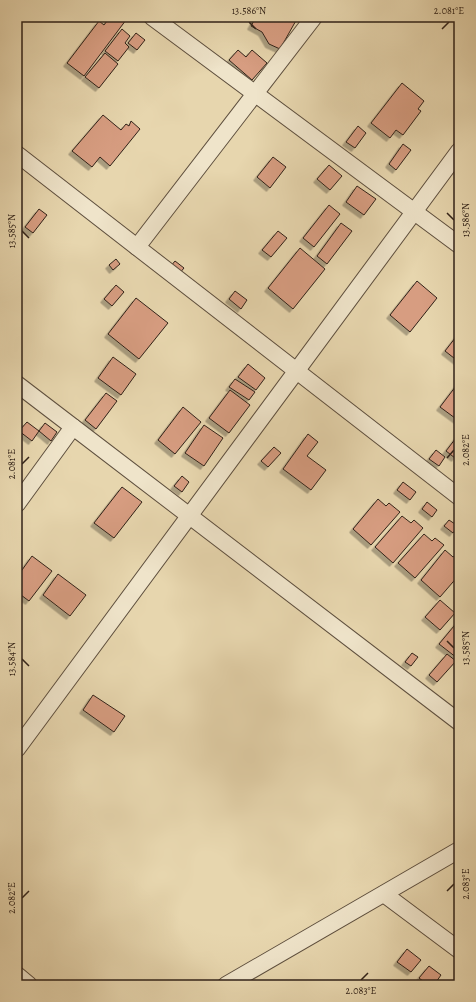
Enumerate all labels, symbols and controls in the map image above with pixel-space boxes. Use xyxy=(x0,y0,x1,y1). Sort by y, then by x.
text: 13.586°N xyxy=(232,4,266,17)
text: 2.081°E xyxy=(434,4,464,17)
text: 13.586°N xyxy=(459,203,472,237)
text: 13.585°N xyxy=(5,214,18,248)
text: 2.082°E xyxy=(459,434,472,466)
text: 2.081°E xyxy=(5,449,18,479)
text: 13.585°N xyxy=(459,631,472,665)
text: 13.584°N xyxy=(5,642,18,676)
text: 2.083°E xyxy=(459,868,472,900)
text: 2.082°E xyxy=(5,882,18,914)
text: 2.083°E xyxy=(345,984,377,997)

